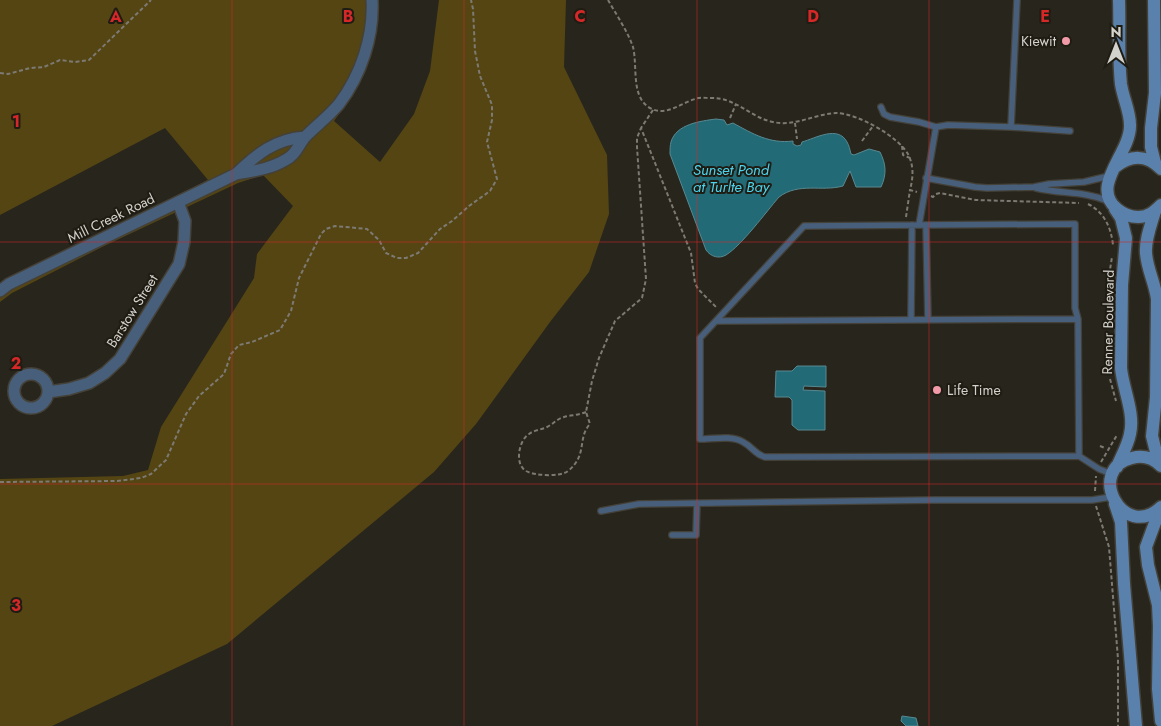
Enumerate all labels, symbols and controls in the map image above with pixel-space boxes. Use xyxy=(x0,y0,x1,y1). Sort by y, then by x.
text: A xyxy=(109,5,122,28)
text: B xyxy=(343,5,353,28)
text: C xyxy=(574,5,586,28)
text: D xyxy=(807,5,819,28)
text: E xyxy=(1040,5,1050,28)
north arrow xyxy=(1091,20,1141,70)
text: N xyxy=(1110,22,1122,42)
place label: Kiewit xyxy=(1021,31,1057,51)
marker: Kiewit xyxy=(1060,35,1072,47)
text: 1 xyxy=(12,110,20,133)
water label: Sunset Pond at Turlte Bay xyxy=(693,159,771,198)
street label: Mill Creek Road xyxy=(64,188,158,248)
street label: Renner Boulevard xyxy=(1097,269,1119,375)
street label: Barstow Street xyxy=(102,270,163,351)
text: 2 xyxy=(11,352,21,375)
place label: Life Time xyxy=(947,380,1001,400)
marker: Life Time xyxy=(931,384,943,396)
text: 3 xyxy=(11,594,21,617)

